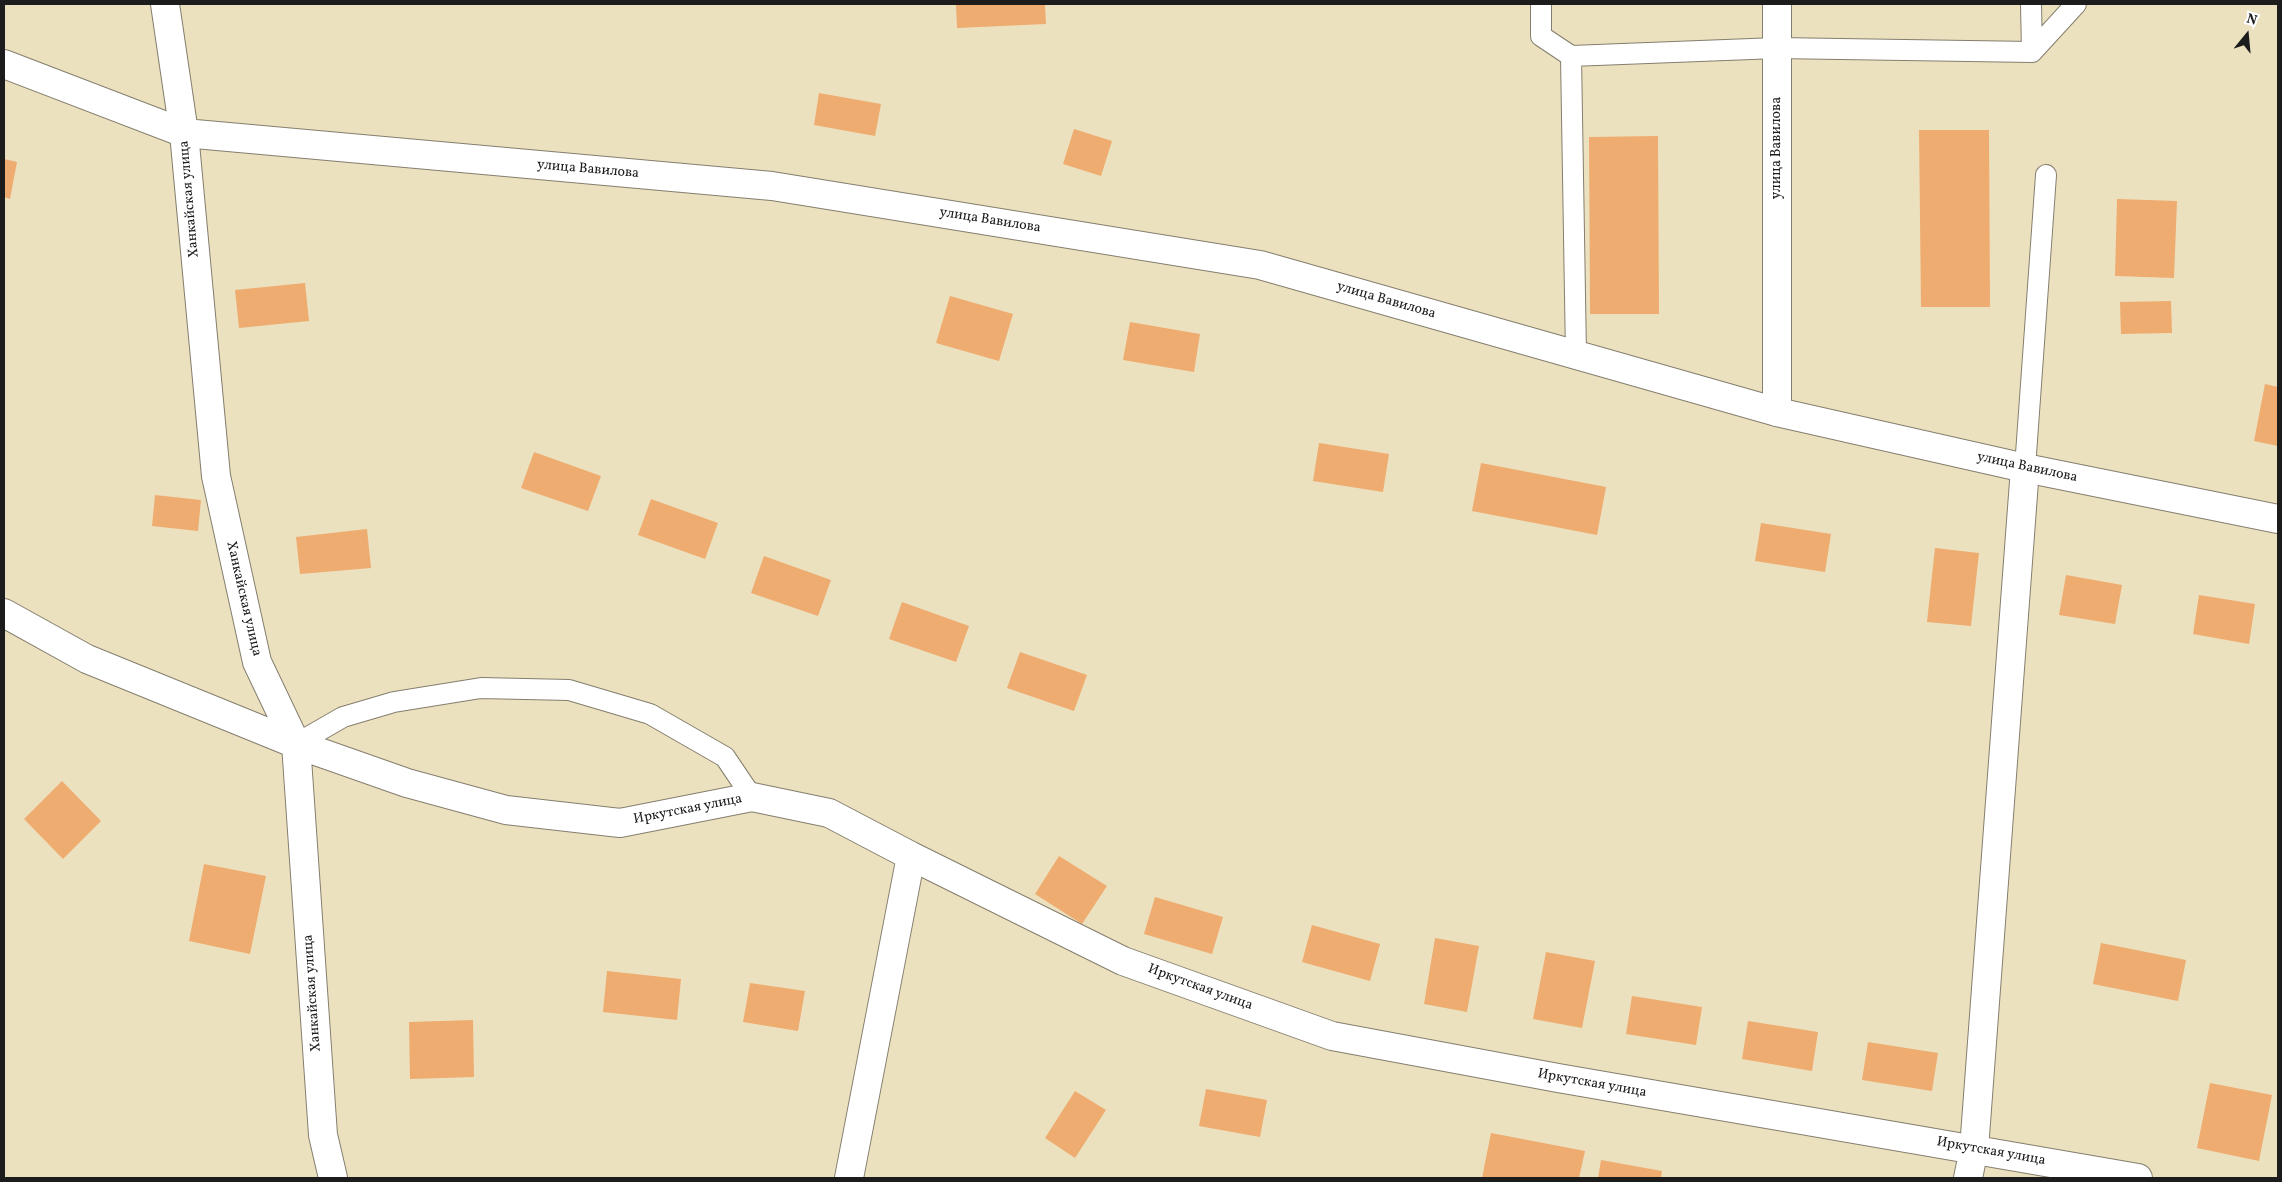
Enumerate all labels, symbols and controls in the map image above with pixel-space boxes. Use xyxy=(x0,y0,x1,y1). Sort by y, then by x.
north arrow xyxy=(2222,10,2272,60)
text: N xyxy=(2244,10,2259,31)
street label: улица Вавилова xyxy=(1769,97,1785,199)
street label: Ханкайская улица xyxy=(177,140,203,258)
street label: улица Вавилова xyxy=(536,157,640,183)
street label: улица Вавилова xyxy=(938,205,1042,237)
street label: улица Вавилова xyxy=(1335,279,1437,323)
street label: улица Вавилова xyxy=(1975,449,2079,487)
street label: Ханкайская улица xyxy=(222,540,264,658)
street label: Иркутская улица xyxy=(632,791,744,829)
street label: Ханкайская улица xyxy=(301,934,325,1052)
street label: Иркутская улица xyxy=(1145,961,1255,1015)
street label: Иркутская улица xyxy=(1536,1066,1648,1102)
street label: Иркутская улица xyxy=(1935,1134,2047,1170)

